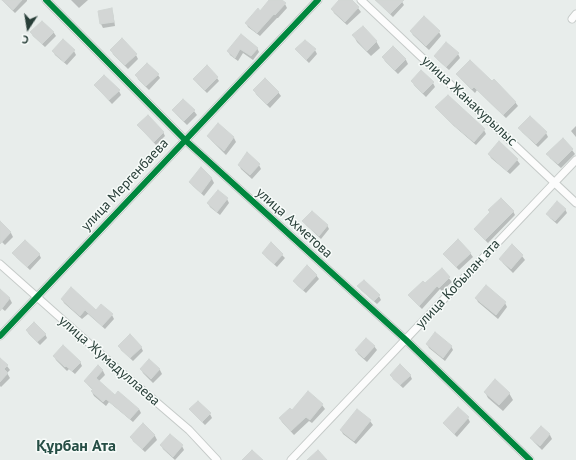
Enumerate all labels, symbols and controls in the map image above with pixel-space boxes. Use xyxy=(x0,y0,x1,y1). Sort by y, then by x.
north arrow xyxy=(8,8,48,48)
text: С xyxy=(21,32,30,47)
street label: улица Жанакурылыс xyxy=(418,52,520,150)
street label: улица Мергенбаева xyxy=(78,135,172,235)
street label: улица Ахметова xyxy=(252,184,336,262)
street label: улица Кобылан ата xyxy=(412,236,504,332)
street label: улица Жумадуллаева xyxy=(55,312,163,410)
district label: Құрбан Ата xyxy=(36,436,116,456)

